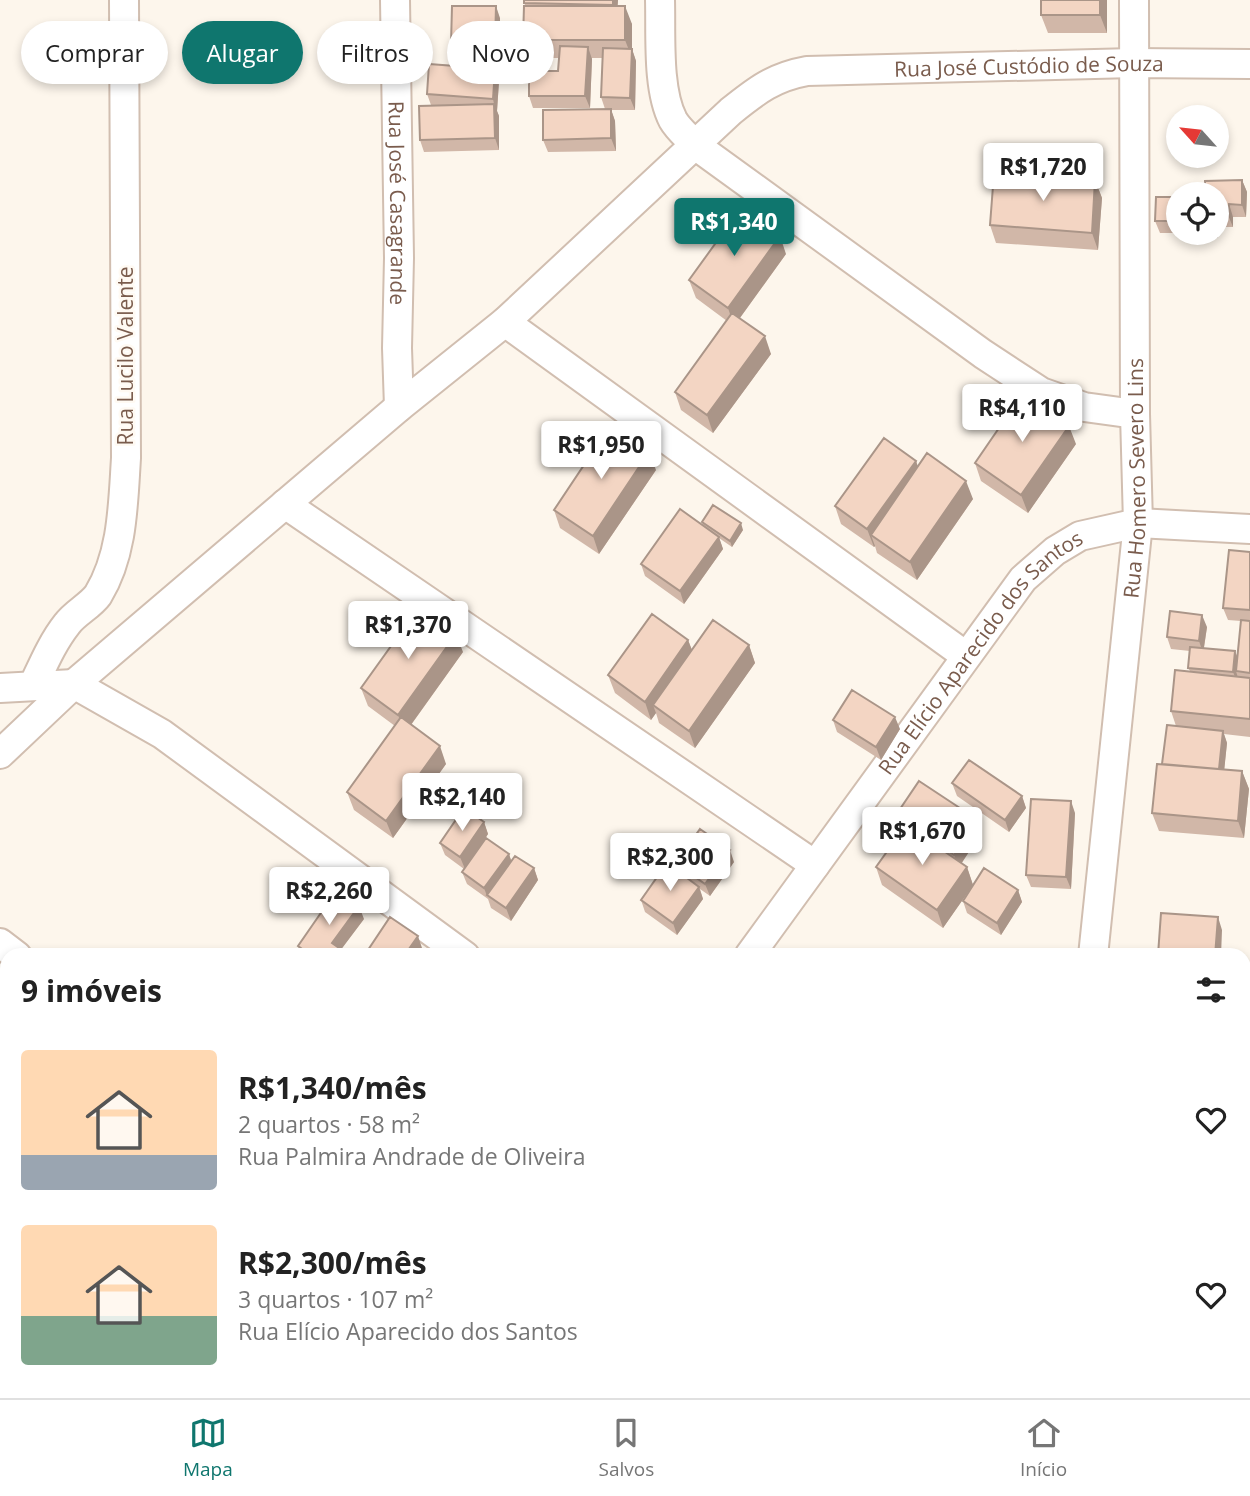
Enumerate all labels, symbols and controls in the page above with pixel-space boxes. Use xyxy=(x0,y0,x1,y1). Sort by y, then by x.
chip: Comprar xyxy=(21,21,168,84)
chip: Alugar xyxy=(182,21,303,84)
chip: Filtros xyxy=(317,21,433,84)
chip: Novo xyxy=(447,21,554,84)
street label: Rua José Custódio de Souza xyxy=(894,49,1164,83)
street label: Rua José Casagrande xyxy=(383,101,413,305)
north arrow xyxy=(1166,105,1228,168)
map controls xyxy=(1166,105,1229,245)
pin: R$1,720 xyxy=(978,144,1108,203)
text: R$1,720 xyxy=(999,150,1087,182)
button: locate xyxy=(1166,182,1229,245)
pin: R$1,340 xyxy=(669,198,799,258)
text: R$1,340 xyxy=(690,205,778,237)
street label: Rua Lucilo Valente xyxy=(111,267,139,446)
street label: Rua Homero Severo Lins xyxy=(1116,358,1152,600)
pin: R$4,110 xyxy=(957,384,1087,444)
text: R$4,110 xyxy=(978,391,1066,423)
pin: R$1,950 xyxy=(536,421,666,481)
text: R$1,950 xyxy=(557,428,645,460)
street label: Rua Elício Aparecido dos Santos xyxy=(872,524,1088,780)
pin: R$1,370 xyxy=(343,602,473,661)
text: R$1,370 xyxy=(364,608,452,640)
pin: R$2,140 xyxy=(397,774,527,833)
text: R$2,140 xyxy=(418,780,506,812)
pin: R$1,670 xyxy=(857,808,987,867)
text: R$1,670 xyxy=(878,814,966,846)
pin: R$2,300 xyxy=(605,834,735,893)
text: R$2,300 xyxy=(626,840,714,872)
pin: R$2,260 xyxy=(264,867,394,927)
text: R$2,260 xyxy=(285,874,373,906)
text: 9 imóveis xyxy=(21,970,162,1011)
icon: filters xyxy=(1192,971,1230,1009)
text: R$1,340/mês xyxy=(238,1067,427,1108)
icon: home xyxy=(77,1078,161,1162)
icon: heart xyxy=(1192,1101,1230,1139)
text: 2 quartos · 58 m² xyxy=(238,1108,420,1140)
text: Rua Palmira Andrade de Oliveira xyxy=(238,1140,585,1172)
text: R$2,300/mês xyxy=(238,1242,427,1283)
icon: home xyxy=(77,1253,161,1337)
icon: heart xyxy=(1192,1276,1230,1314)
text: 3 quartos · 107 m² xyxy=(238,1283,433,1315)
text: Rua Elício Aparecido dos Santos xyxy=(238,1315,578,1347)
tab: Mapa xyxy=(183,1414,233,1482)
tab: Salvos xyxy=(598,1414,654,1482)
tab: Início xyxy=(1020,1414,1067,1482)

